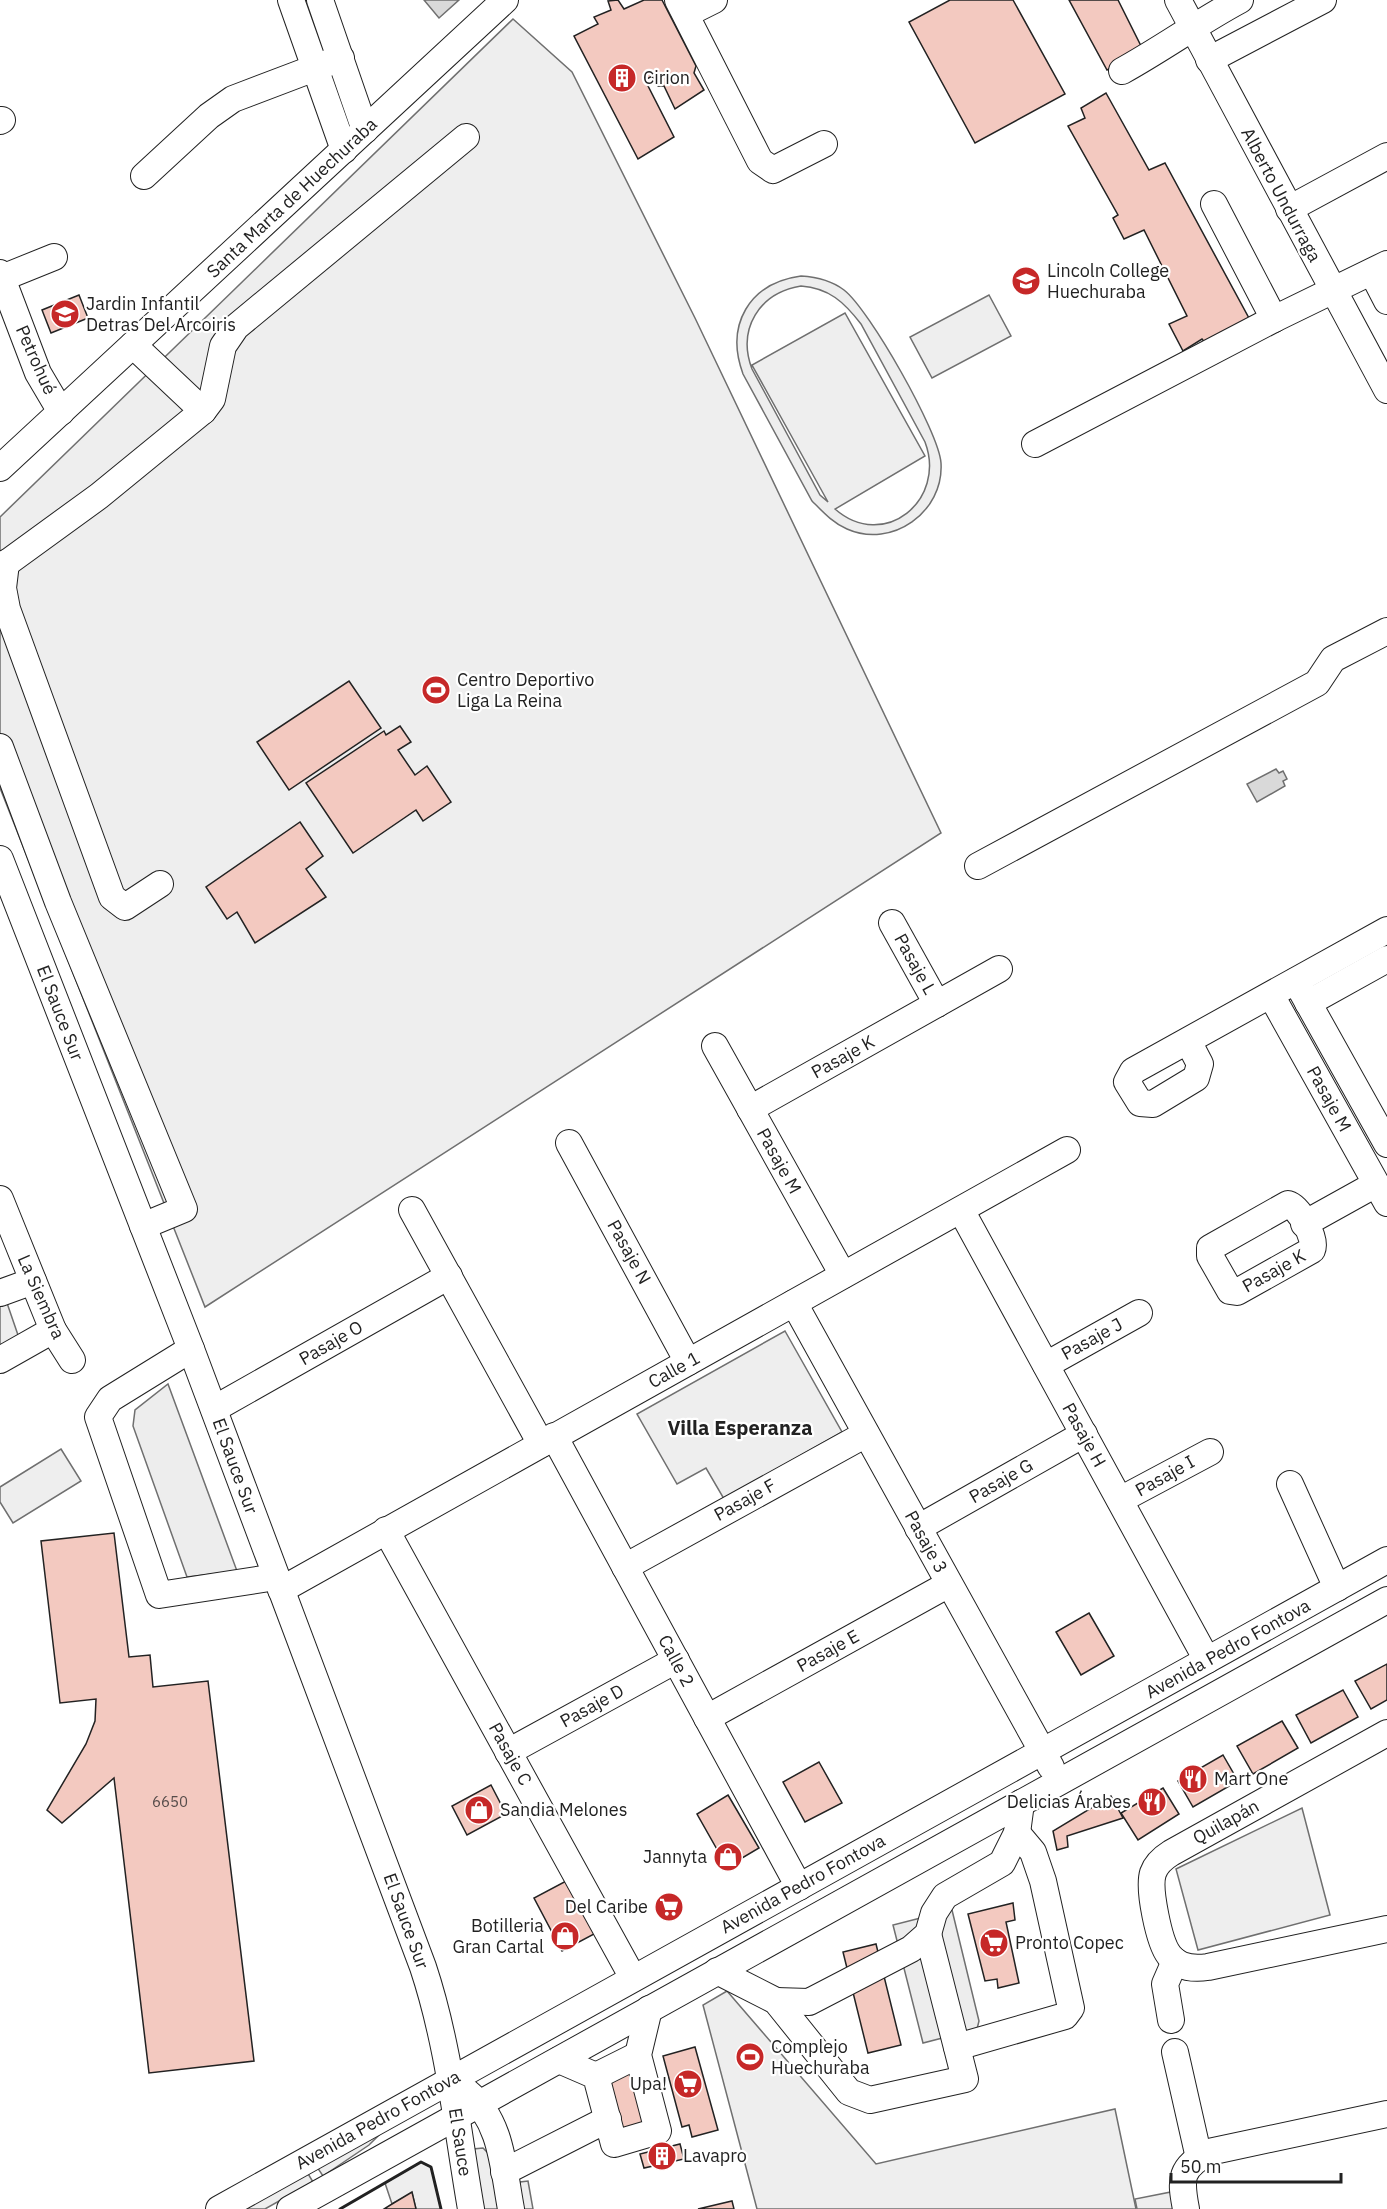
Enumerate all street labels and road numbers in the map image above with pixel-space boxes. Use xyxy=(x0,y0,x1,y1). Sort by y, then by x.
street label: Santa Marta de Huechuraba xyxy=(202,112,382,283)
street label: Alberto Undurraga xyxy=(1236,124,1327,266)
street label: Petrohué xyxy=(11,321,62,398)
street label: Pasaje L xyxy=(889,929,942,998)
street label: El Sauce Sur xyxy=(32,962,89,1064)
street label: Pasaje K xyxy=(807,1030,879,1083)
street label: Pasaje M xyxy=(1302,1062,1357,1136)
street label: Pasaje M xyxy=(752,1124,807,1198)
street label: Pasaje N xyxy=(602,1216,656,1288)
street label: Pasaje K xyxy=(1238,1244,1310,1297)
street label: La Siembra xyxy=(13,1251,70,1343)
street label: Pasaje J xyxy=(1057,1312,1126,1365)
street label: Pasaje O xyxy=(295,1315,367,1370)
street label: Calle 1 xyxy=(644,1346,704,1393)
street label: Pasaje H xyxy=(1057,1399,1111,1471)
street label: El Sauce Sur xyxy=(208,1415,264,1517)
street label: Pasaje I xyxy=(1131,1450,1199,1501)
street label: Pasaje G xyxy=(965,1453,1037,1508)
street label: Pasaje F xyxy=(710,1473,780,1526)
street label: Pasaje 3 xyxy=(900,1506,953,1577)
street label: Avenida Pedro Fontova xyxy=(1141,1593,1315,1703)
street label: Pasaje E xyxy=(793,1624,863,1677)
street label: Calle 2 xyxy=(653,1631,700,1691)
street label: Pasaje D xyxy=(556,1679,628,1732)
street label: Pasaje C xyxy=(484,1718,537,1789)
street label: Quilapán xyxy=(1189,1794,1263,1849)
street label: Avenida Pedro Fontova xyxy=(716,1828,890,1938)
street label: El Sauce Sur xyxy=(379,1870,435,1972)
street label: Avenida Pedro Fontova xyxy=(291,2064,465,2174)
street label: El Sauce xyxy=(444,2106,477,2178)

